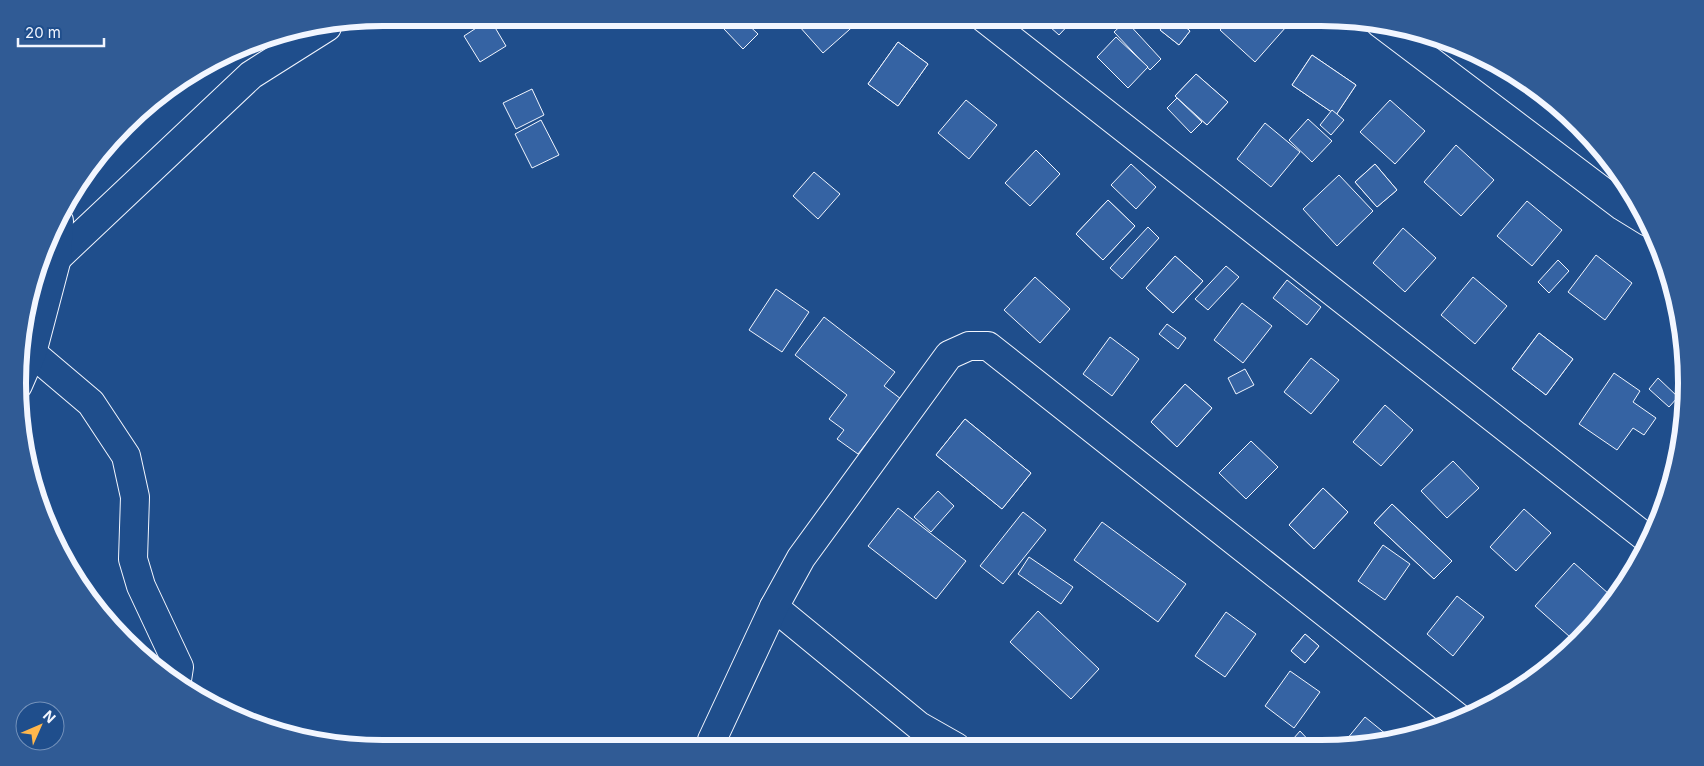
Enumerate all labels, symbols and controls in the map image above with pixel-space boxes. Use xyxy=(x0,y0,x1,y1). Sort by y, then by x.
scale bar xyxy=(18,15,104,47)
text: 20 m xyxy=(25,23,61,42)
north arrow xyxy=(15,701,65,751)
text: N xyxy=(40,707,59,726)

